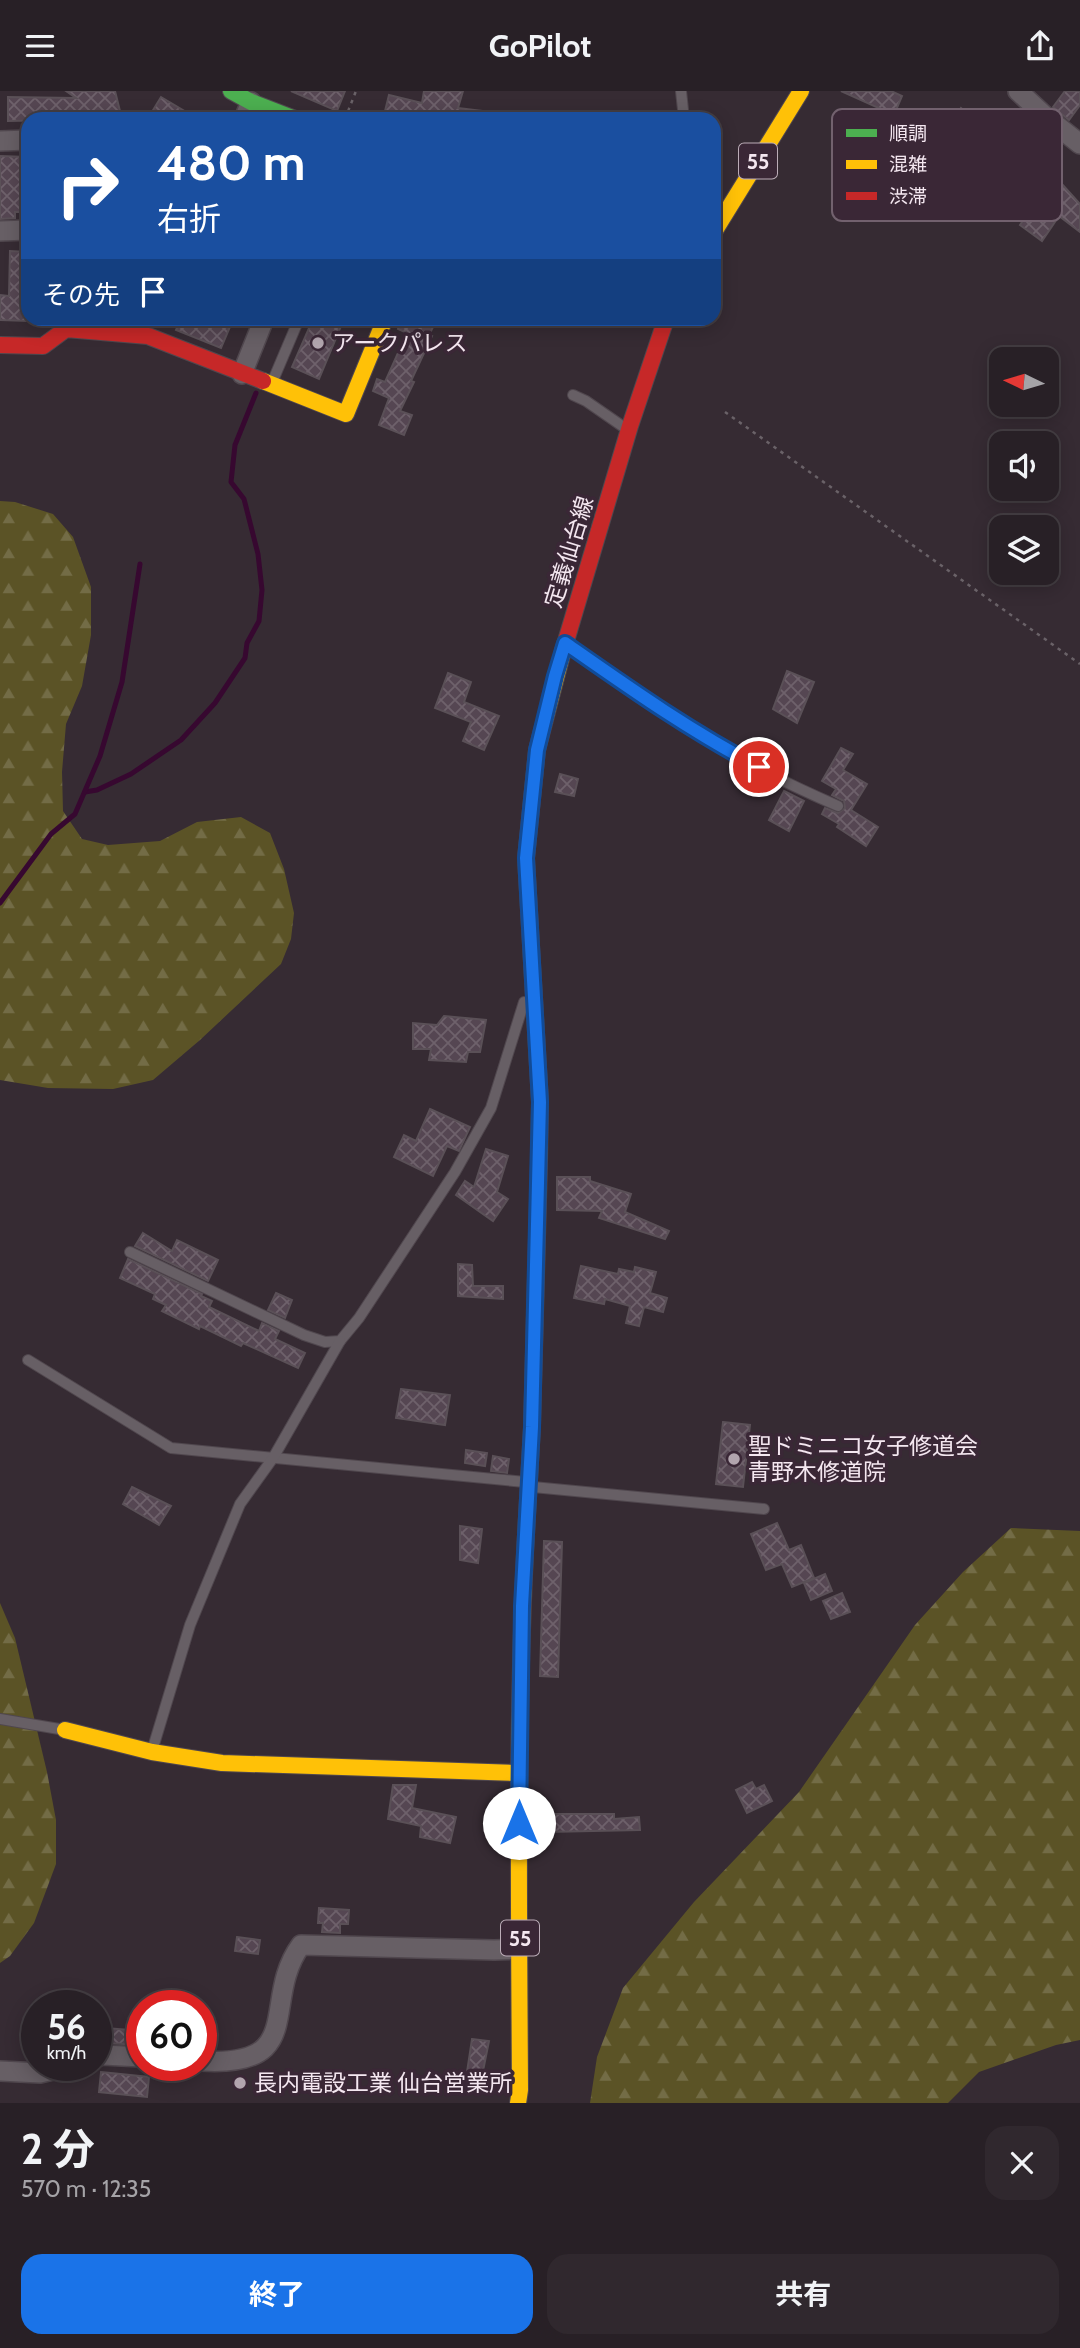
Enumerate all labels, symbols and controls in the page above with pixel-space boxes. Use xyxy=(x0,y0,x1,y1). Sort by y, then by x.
text: GoPilot xyxy=(489,26,591,65)
icon: menu xyxy=(21,27,59,65)
icon: share xyxy=(1021,27,1059,65)
legend xyxy=(832,109,1062,221)
text: 順調 xyxy=(889,122,927,145)
text: 480 m xyxy=(157,133,305,192)
icon: right xyxy=(42,140,133,231)
road number: 55 xyxy=(739,143,777,179)
text: 混雑 xyxy=(889,153,927,176)
text: 渋滞 xyxy=(889,185,927,208)
text: 右折 xyxy=(157,199,221,238)
icon: arrive xyxy=(134,273,172,311)
text: その先 xyxy=(42,279,120,311)
place label: アークパレス xyxy=(332,329,467,357)
marker: アークパレス xyxy=(310,335,326,351)
north arrow xyxy=(989,347,1059,417)
map controls xyxy=(989,347,1059,585)
button: sound xyxy=(989,431,1059,501)
street label: 定義仙台線 xyxy=(539,493,599,611)
button: layers xyxy=(989,515,1059,585)
pin xyxy=(729,737,789,797)
icon: arrive xyxy=(740,748,778,786)
place label: 聖ドミニコ女子修道会 青野木修道院 xyxy=(748,1432,978,1486)
marker: 聖ドミニコ女子修道会 青野木修道院 xyxy=(726,1451,742,1467)
position arrow xyxy=(482,1786,556,1860)
road number: 55 xyxy=(501,1920,539,1955)
speed limit sign: 60 xyxy=(126,1990,217,2081)
text: 56 xyxy=(47,2005,86,2048)
text: km/h xyxy=(47,2042,86,2064)
place label: 長内電設工業 仙台営業所 xyxy=(254,2069,512,2097)
marker: 長内電設工業 仙台営業所 xyxy=(232,2075,248,2091)
text: 2 分 xyxy=(21,2123,95,2175)
button: close xyxy=(985,2126,1059,2200)
text: 570 m · 12:35 xyxy=(21,2175,151,2203)
button: 終了 xyxy=(21,2254,533,2334)
button: 共有 xyxy=(547,2254,1059,2334)

